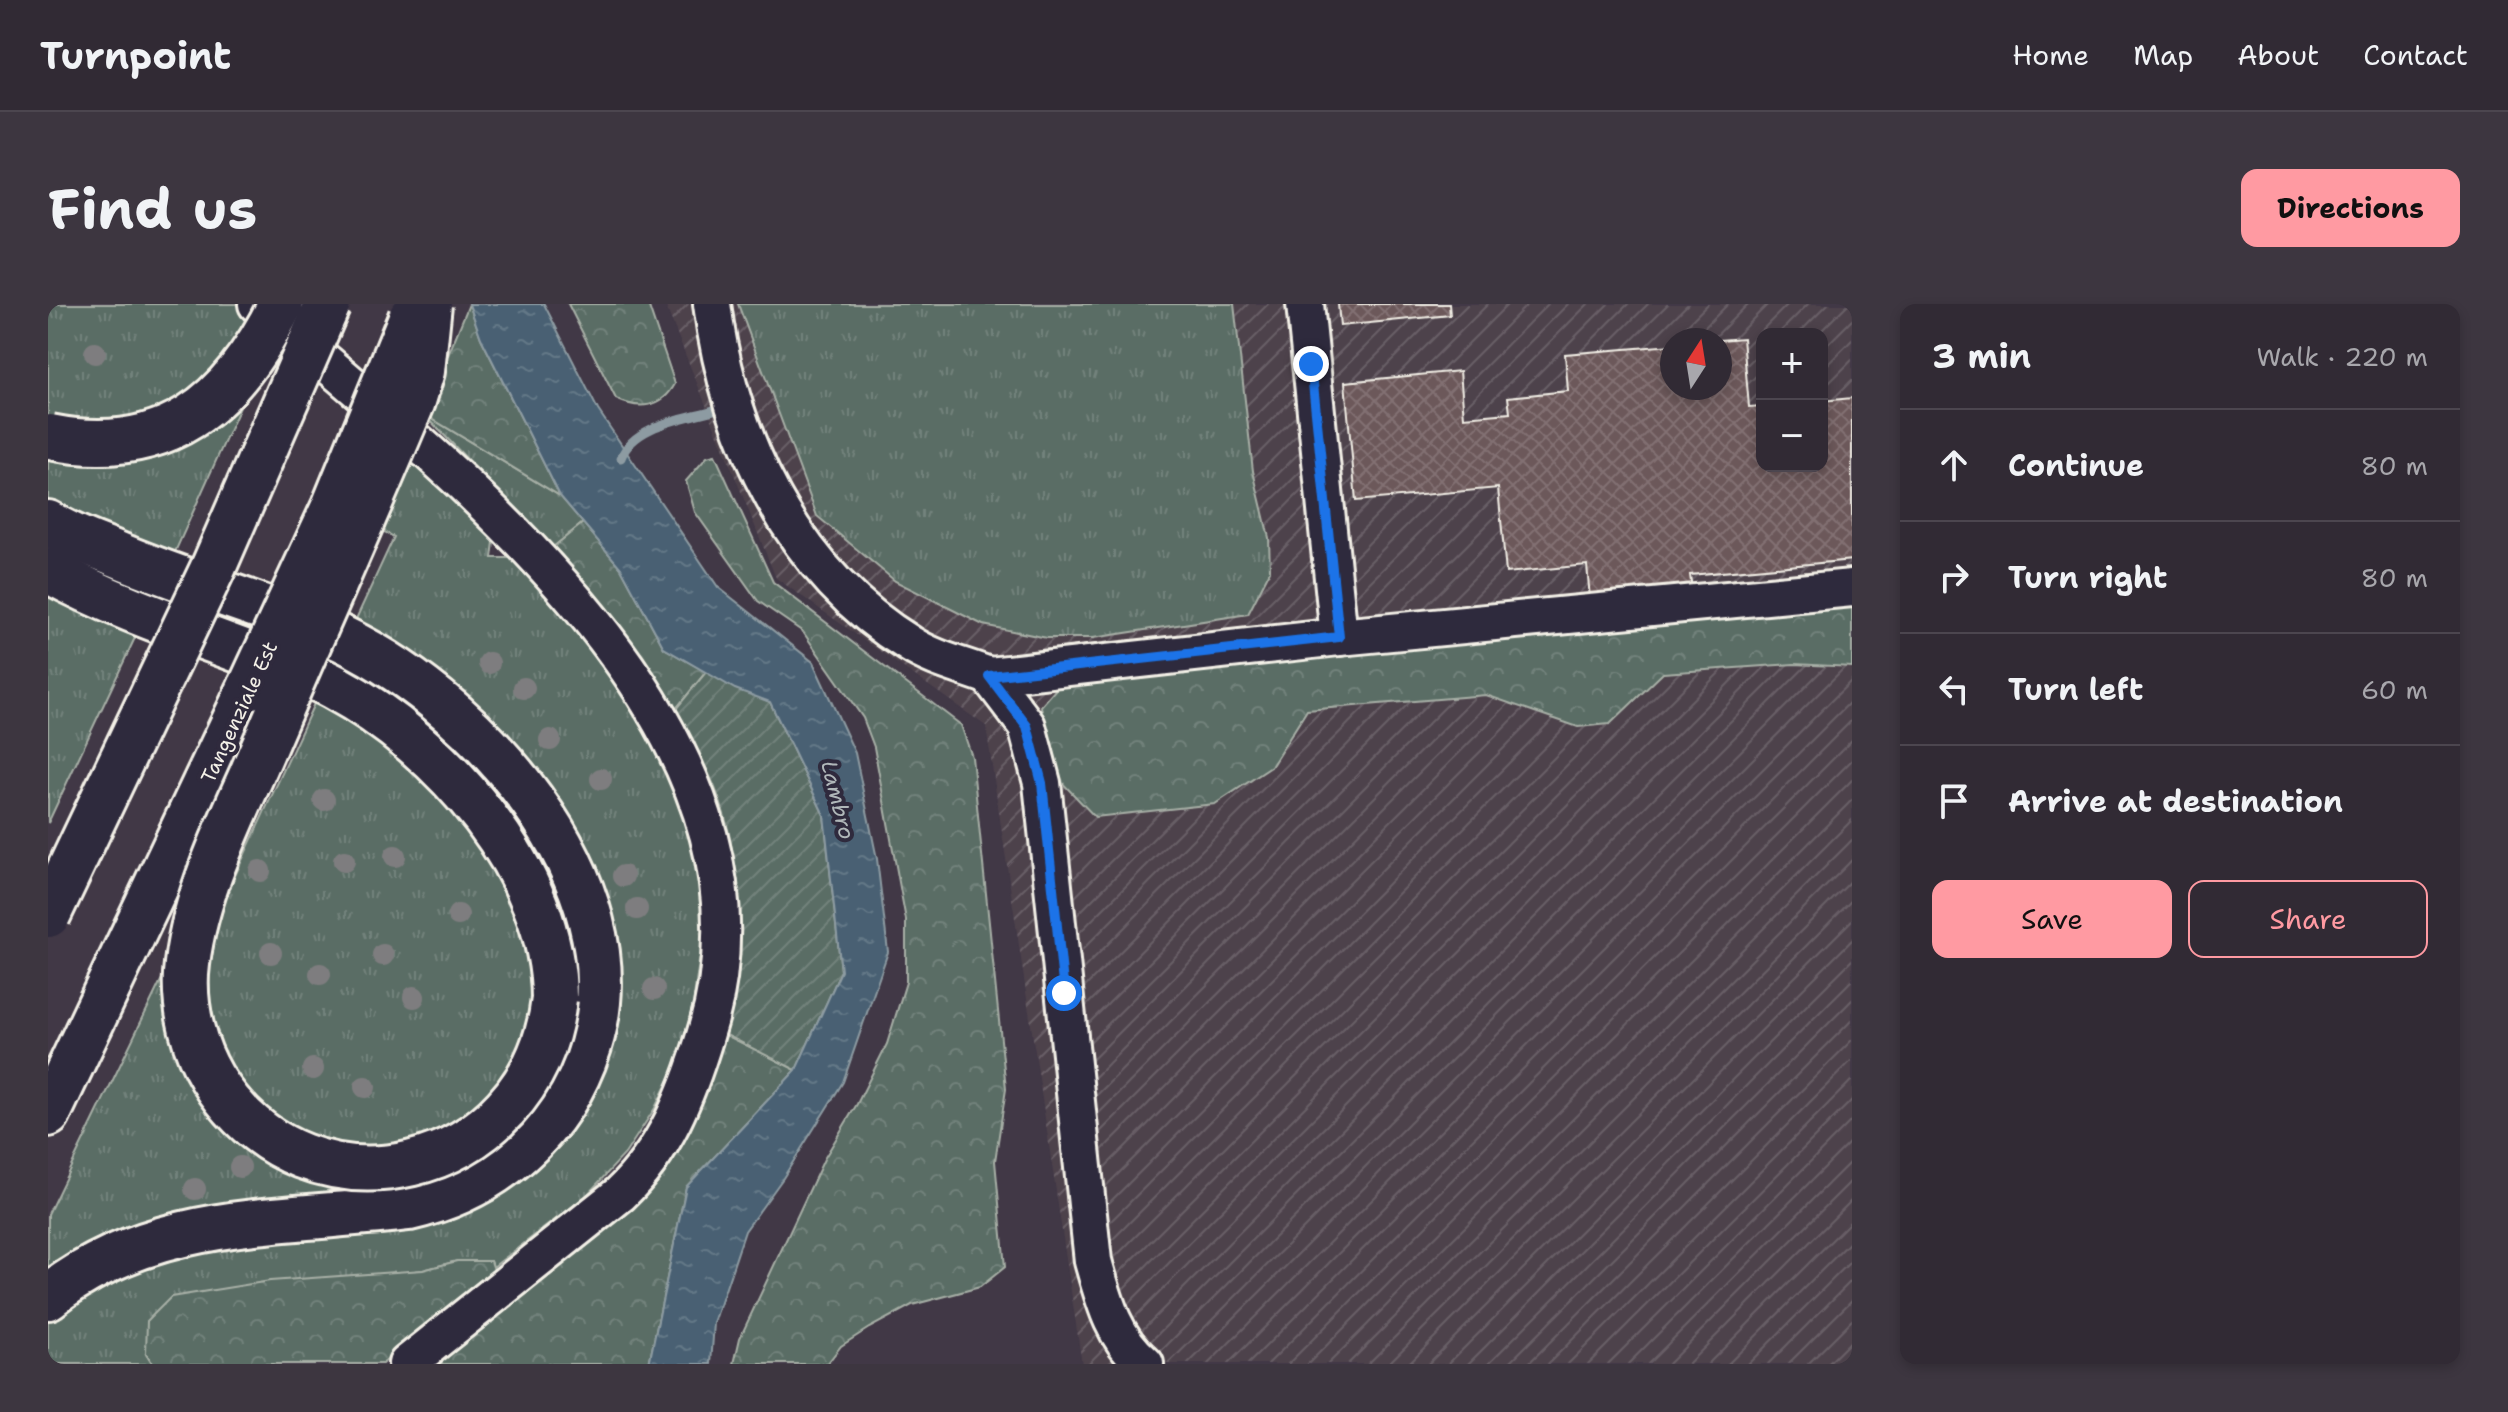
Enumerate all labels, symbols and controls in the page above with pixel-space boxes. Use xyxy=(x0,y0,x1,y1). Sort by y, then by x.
text: Turnpoint xyxy=(40,30,231,81)
text: Home xyxy=(2012,36,2089,74)
text: Map xyxy=(2133,36,2193,74)
text: About xyxy=(2237,36,2319,74)
text: Contact xyxy=(2363,36,2468,74)
button: Directions xyxy=(2241,169,2460,247)
text: Find us xyxy=(48,171,257,246)
north arrow xyxy=(1660,328,1732,400)
map controls xyxy=(1756,328,1828,472)
button: + xyxy=(1756,328,1828,400)
text: 3 min xyxy=(1932,333,2031,379)
text: Walk · 220 m xyxy=(2256,339,2428,374)
route end xyxy=(1293,346,1329,382)
button: − xyxy=(1756,400,1828,472)
icon: ahead xyxy=(1932,443,1976,487)
text: Continue xyxy=(2008,445,2144,486)
text: 80 m xyxy=(2361,448,2428,483)
icon: right xyxy=(1932,555,1976,599)
text: Turn right xyxy=(2008,557,2167,598)
text: 80 m xyxy=(2361,560,2428,595)
street label: Tangenziale Est xyxy=(195,637,283,787)
icon: left xyxy=(1932,667,1976,711)
text: Turn left xyxy=(2008,669,2143,710)
text: 60 m xyxy=(2361,672,2428,707)
water label: Lambro xyxy=(814,757,862,843)
icon: arrive xyxy=(1932,779,1976,823)
text: Arrive at destination xyxy=(2008,781,2343,822)
button: Save xyxy=(1932,880,2172,958)
button: Share xyxy=(2188,880,2428,958)
route start xyxy=(1046,975,1082,1011)

